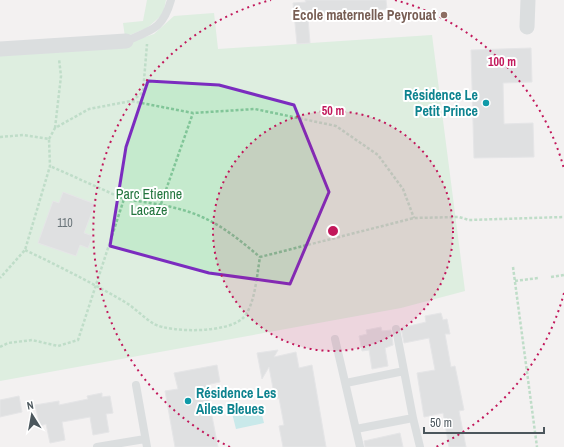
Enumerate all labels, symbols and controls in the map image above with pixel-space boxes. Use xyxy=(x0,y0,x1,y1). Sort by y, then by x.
place label: École maternelle Peyrouat xyxy=(292,6,436,24)
marker: École maternelle Peyrouat xyxy=(439,10,449,20)
text: 100 m xyxy=(488,54,516,70)
place label: Résidence Le Petit Prince xyxy=(404,86,478,120)
marker: Résidence Le Petit Prince xyxy=(481,98,491,108)
text: 50 m xyxy=(322,103,344,119)
park label: Parc Etienne Lacaze xyxy=(116,185,182,219)
house number: 110 xyxy=(57,215,73,231)
centre of rings xyxy=(326,224,340,238)
place label: Résidence Les Ailes Bleues xyxy=(196,384,276,418)
north arrow xyxy=(12,395,52,435)
marker: Résidence Les Ailes Bleues xyxy=(183,396,193,406)
text: N xyxy=(26,398,35,413)
scale bar xyxy=(424,409,544,435)
text: 50 m xyxy=(430,415,452,431)

